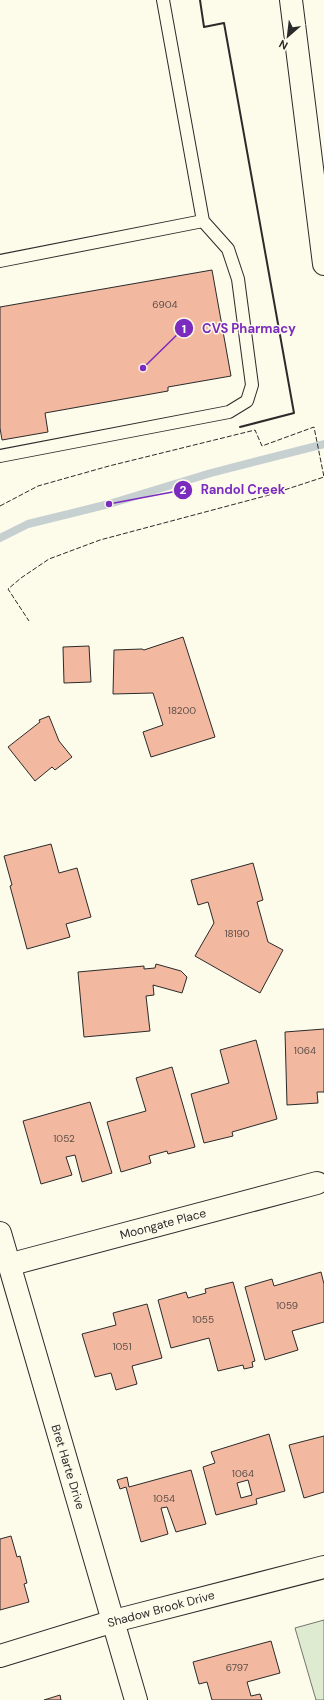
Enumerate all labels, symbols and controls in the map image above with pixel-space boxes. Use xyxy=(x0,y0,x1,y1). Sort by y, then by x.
north arrow xyxy=(268,16,308,56)
text: N xyxy=(276,37,290,53)
house number: 6904 xyxy=(152,298,178,311)
callout: CVS Pharmacy xyxy=(174,316,304,341)
text: CVS Pharmacy xyxy=(202,320,296,337)
text: 1 xyxy=(182,321,186,337)
callout: Randol Creek xyxy=(173,477,294,502)
text: Randol Creek xyxy=(201,481,286,498)
text: 2 xyxy=(180,482,187,498)
house number: 18200 xyxy=(168,704,196,717)
house number: 18190 xyxy=(224,927,250,940)
house number: 1064 xyxy=(294,1044,316,1057)
house number: 1052 xyxy=(53,1132,75,1145)
street label: Moongate Place xyxy=(118,1205,208,1243)
house number: 1059 xyxy=(276,1299,298,1312)
house number: 1055 xyxy=(192,1313,214,1326)
house number: 1051 xyxy=(112,1340,132,1353)
street label: Bret Harte Drive xyxy=(47,1423,89,1512)
house number: 1064 xyxy=(232,1467,254,1480)
house number: 1054 xyxy=(153,1492,175,1505)
street label: Shadow Brook Drive xyxy=(106,1587,217,1631)
house number: 6797 xyxy=(226,1661,248,1674)

